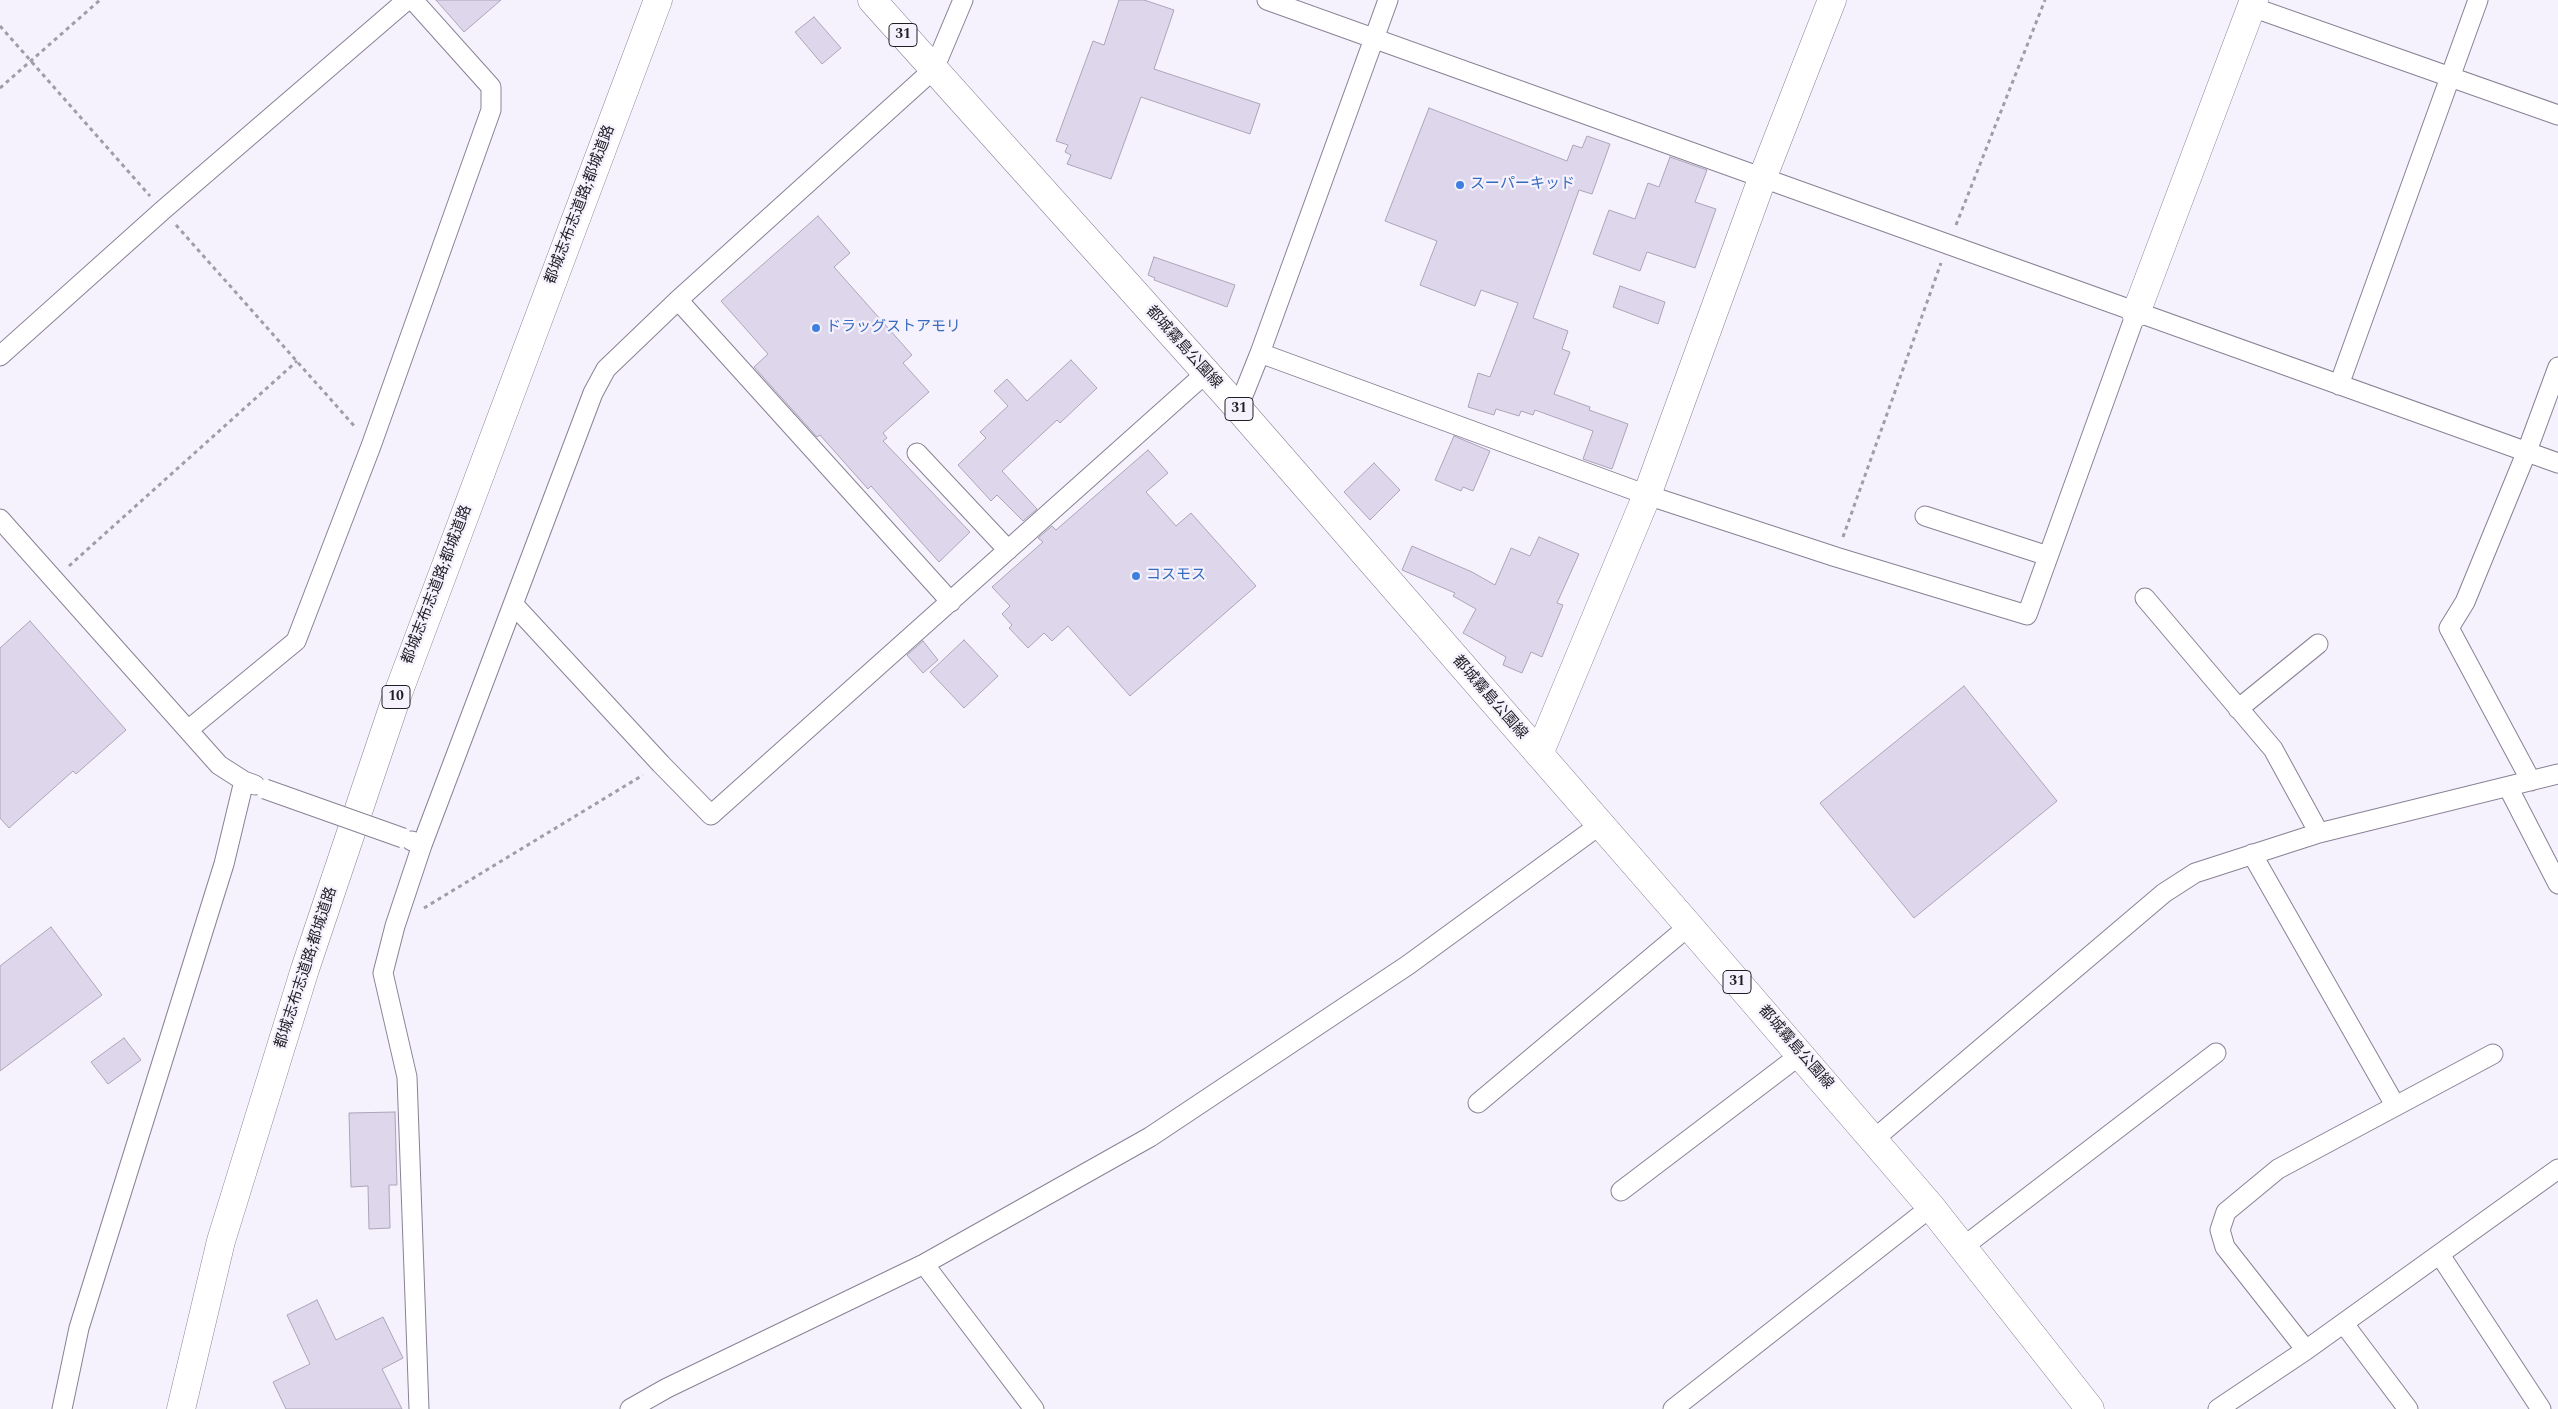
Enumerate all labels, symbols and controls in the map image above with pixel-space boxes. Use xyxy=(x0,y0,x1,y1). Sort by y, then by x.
road number: 31 xyxy=(889,24,917,46)
street label: 都城志布志道路;都城道路 xyxy=(542,123,620,287)
place label: スーパーキッド xyxy=(1470,176,1575,194)
marker: スーパーキッド xyxy=(1454,179,1466,191)
street label: 都城霧島公園線 xyxy=(1141,303,1225,393)
place label: ドラッグストアモリ xyxy=(826,319,961,337)
marker: ドラッグストアモリ xyxy=(810,322,822,334)
road number: 31 xyxy=(1225,398,1253,420)
street label: 都城志布志道路;都城道路 xyxy=(399,503,477,667)
place label: コスモス xyxy=(1146,567,1206,585)
marker: コスモス xyxy=(1130,570,1142,582)
street label: 都城霧島公園線 xyxy=(1448,652,1530,744)
road number: 10 xyxy=(382,686,410,709)
street label: 都城志布志道路;都城道路 xyxy=(272,885,342,1051)
road number: 31 xyxy=(1723,970,1751,994)
street label: 都城霧島公園線 xyxy=(1754,1002,1836,1094)

